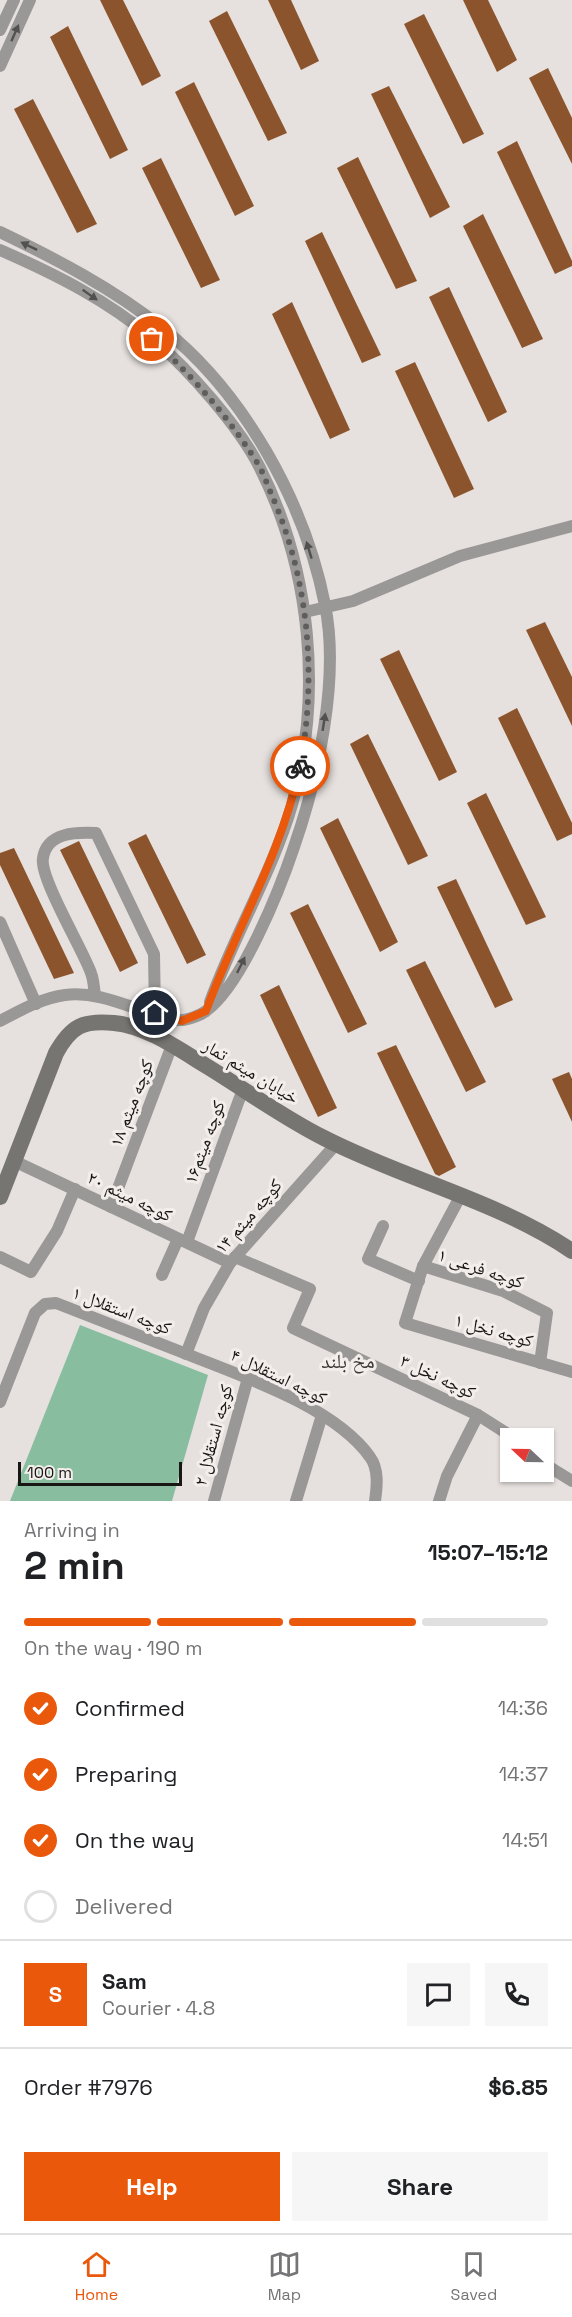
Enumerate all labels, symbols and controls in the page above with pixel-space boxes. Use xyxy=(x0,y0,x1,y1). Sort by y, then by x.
one-way arrow xyxy=(10,24,20,42)
one-way arrow xyxy=(21,242,38,251)
one-way arrow xyxy=(83,288,98,300)
pin xyxy=(126,313,177,364)
icon: bag xyxy=(135,322,168,355)
one-way arrow xyxy=(304,541,313,559)
one-way arrow xyxy=(320,713,329,732)
courier xyxy=(270,736,330,796)
icon: bike xyxy=(284,750,317,783)
one-way arrow xyxy=(236,956,246,973)
pin xyxy=(129,987,180,1038)
icon: home xyxy=(138,996,171,1029)
street label: خیابان میثم تمار xyxy=(198,1033,303,1109)
street label: کوچه میثم ۱۸ xyxy=(104,1056,159,1150)
street label: کوچه میثم۱۶ xyxy=(178,1097,231,1187)
street label: کوچه میثم ۲۰ xyxy=(83,1166,177,1228)
street label: کوچه میثم ۱۴ xyxy=(209,1174,288,1259)
street label: کوچه فرعی ۱ xyxy=(435,1243,527,1294)
street label: کوچه استقلال ۱ xyxy=(69,1281,175,1340)
street label: کوچه نخل ۱ xyxy=(452,1308,536,1352)
street label: کوچه استقلال ۴ xyxy=(227,1343,331,1409)
district label: مخ بلند xyxy=(321,1348,375,1374)
street label: کوچه نخل ۳ xyxy=(397,1349,480,1404)
street label: کوچه استقلال ۲ xyxy=(188,1381,238,1488)
north arrow xyxy=(500,1428,554,1482)
map controls xyxy=(500,1428,554,1482)
scale bar xyxy=(18,1459,182,1486)
text: 100 m xyxy=(27,1462,72,1483)
text: Arriving in xyxy=(24,1517,120,1543)
text: 15:07–15:12 xyxy=(428,1538,548,1566)
text: 2 min xyxy=(24,1541,125,1590)
text: On the way · 190 m xyxy=(24,1635,202,1661)
icon: check xyxy=(24,1692,57,1725)
text: Confirmed xyxy=(75,1694,185,1722)
text: 14:36 xyxy=(498,1695,548,1721)
icon: check xyxy=(24,1758,57,1791)
text: Preparing xyxy=(75,1760,177,1788)
text: 14:37 xyxy=(499,1761,548,1787)
icon: check xyxy=(24,1824,57,1857)
text: On the way xyxy=(75,1826,194,1854)
text: 14:51 xyxy=(502,1827,548,1853)
text: Delivered xyxy=(75,1892,173,1920)
button: chat xyxy=(407,1963,470,2026)
button: phone xyxy=(485,1963,548,2026)
text: Sam xyxy=(102,1967,147,1995)
text: S xyxy=(49,1980,62,2008)
text: Courier · 4.8 xyxy=(102,1995,215,2021)
text: Order #7976 xyxy=(24,2073,153,2101)
text: $6.85 xyxy=(488,2073,548,2101)
button: Help xyxy=(24,2152,280,2221)
button: Share xyxy=(292,2152,548,2221)
tab: Home xyxy=(75,2248,118,2305)
tab: Map xyxy=(268,2248,301,2305)
tab: Saved xyxy=(451,2248,497,2305)

